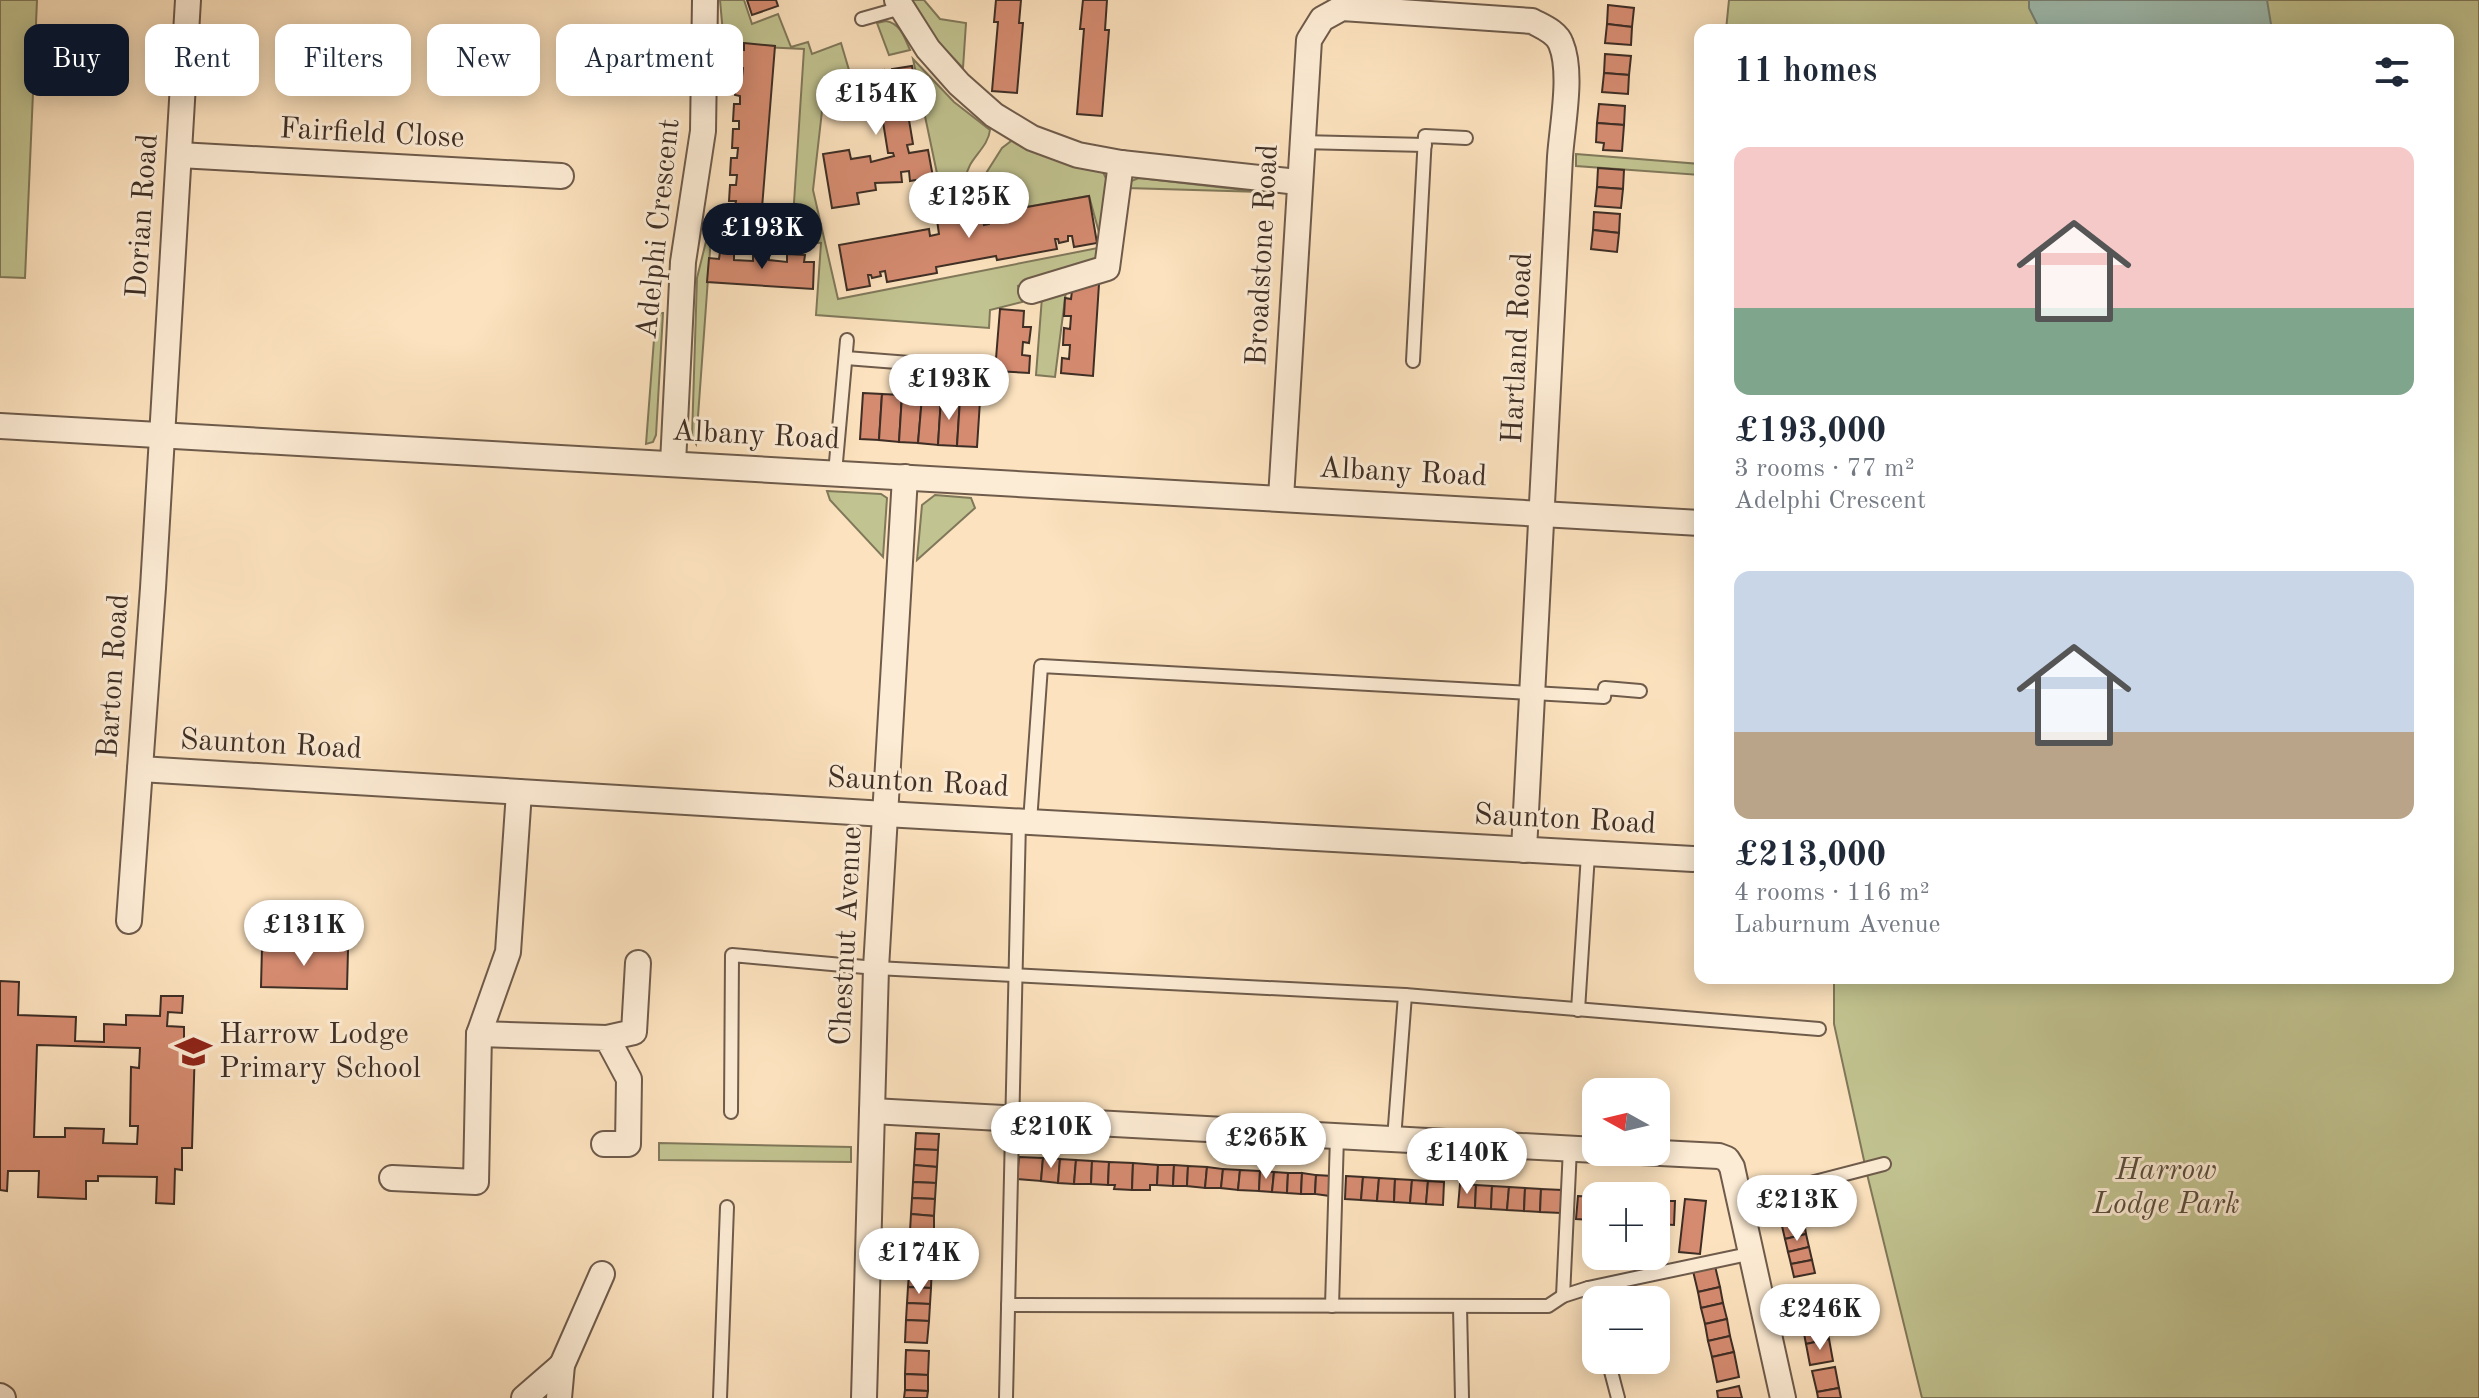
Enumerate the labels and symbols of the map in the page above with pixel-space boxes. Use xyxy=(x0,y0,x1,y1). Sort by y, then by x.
pin: £154K xyxy=(820,69,932,137)
street label: Fairfield Close xyxy=(279,114,465,154)
street label: Adelphi Crescent xyxy=(632,117,686,341)
street label: Dorian Road xyxy=(122,133,164,299)
street label: Broadstone Road xyxy=(1242,143,1284,367)
pin: £125K xyxy=(913,172,1025,240)
pin: £193K xyxy=(706,203,818,271)
street label: Hartland Road xyxy=(1498,252,1538,444)
pin: £193K xyxy=(893,354,1005,422)
street label: Albany Road xyxy=(671,417,841,455)
street label: Albany Road xyxy=(1318,454,1488,492)
street label: Barton Road xyxy=(93,593,135,759)
street label: Saunton Road xyxy=(179,725,363,765)
street label: Saunton Road xyxy=(826,763,1010,803)
street label: Saunton Road xyxy=(1473,800,1657,840)
street label: Chestnut Avenue xyxy=(826,825,868,1047)
pin: £131K xyxy=(248,900,360,968)
place label: Harrow Lodge Primary School xyxy=(219,1020,421,1084)
school or university icon: Harrow Lodge Primary School xyxy=(174,1033,212,1071)
north arrow xyxy=(1582,1078,1670,1166)
pin: £210K xyxy=(995,1102,1107,1170)
pin: £265K xyxy=(1210,1113,1322,1181)
pin: £140K xyxy=(1411,1128,1523,1196)
park label: Harrow Lodge Park xyxy=(2091,1156,2240,1220)
pin: £213K xyxy=(1741,1175,1853,1243)
pin: £174K xyxy=(863,1228,975,1296)
pin: £246K xyxy=(1764,1284,1876,1352)

